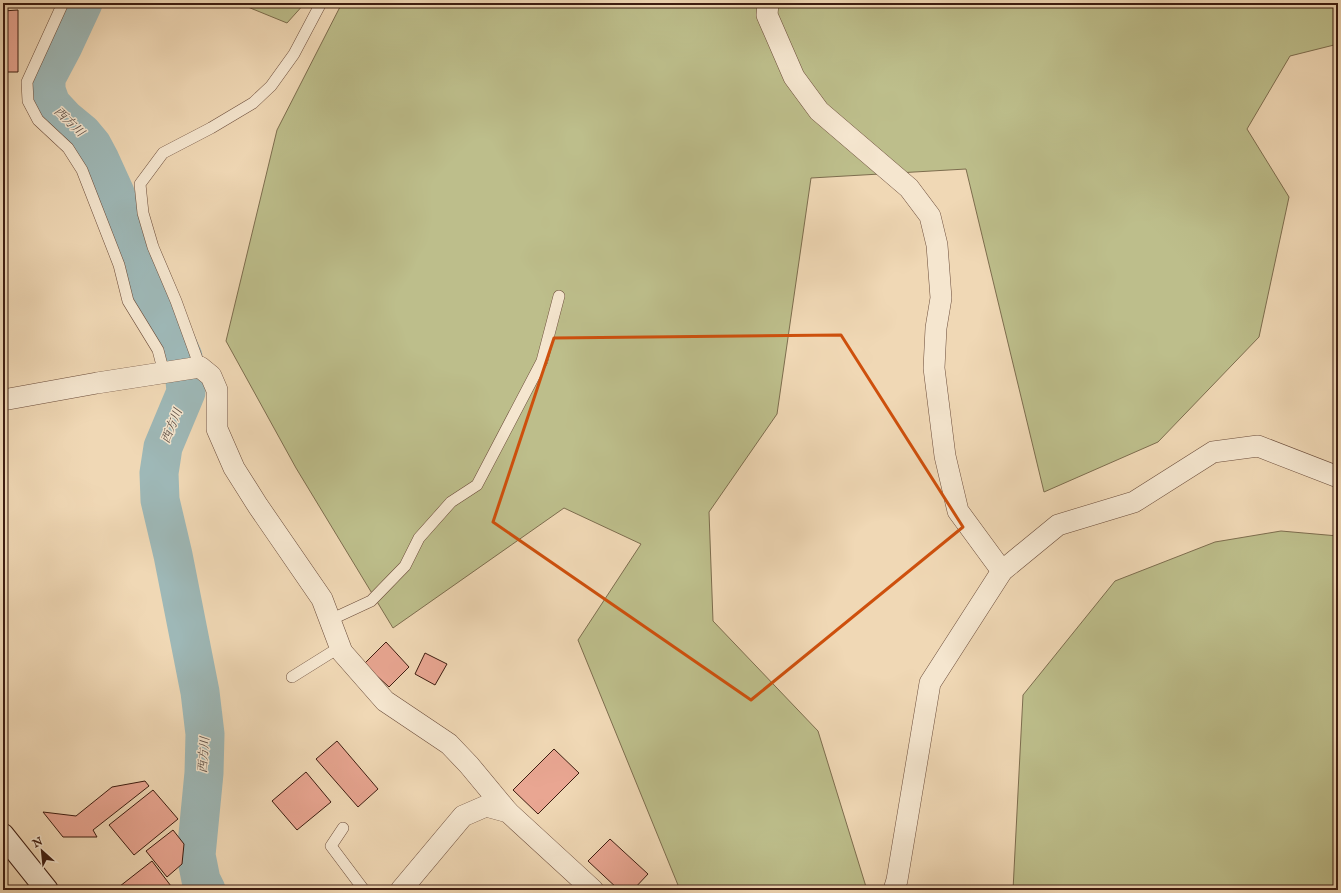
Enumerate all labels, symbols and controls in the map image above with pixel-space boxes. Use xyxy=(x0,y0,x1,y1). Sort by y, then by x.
water label: 西方川 xyxy=(51,104,89,141)
water label: 西方川 xyxy=(158,405,186,446)
water label: 西方川 xyxy=(195,735,213,773)
north arrow xyxy=(22,831,62,871)
text: N xyxy=(30,834,46,852)

